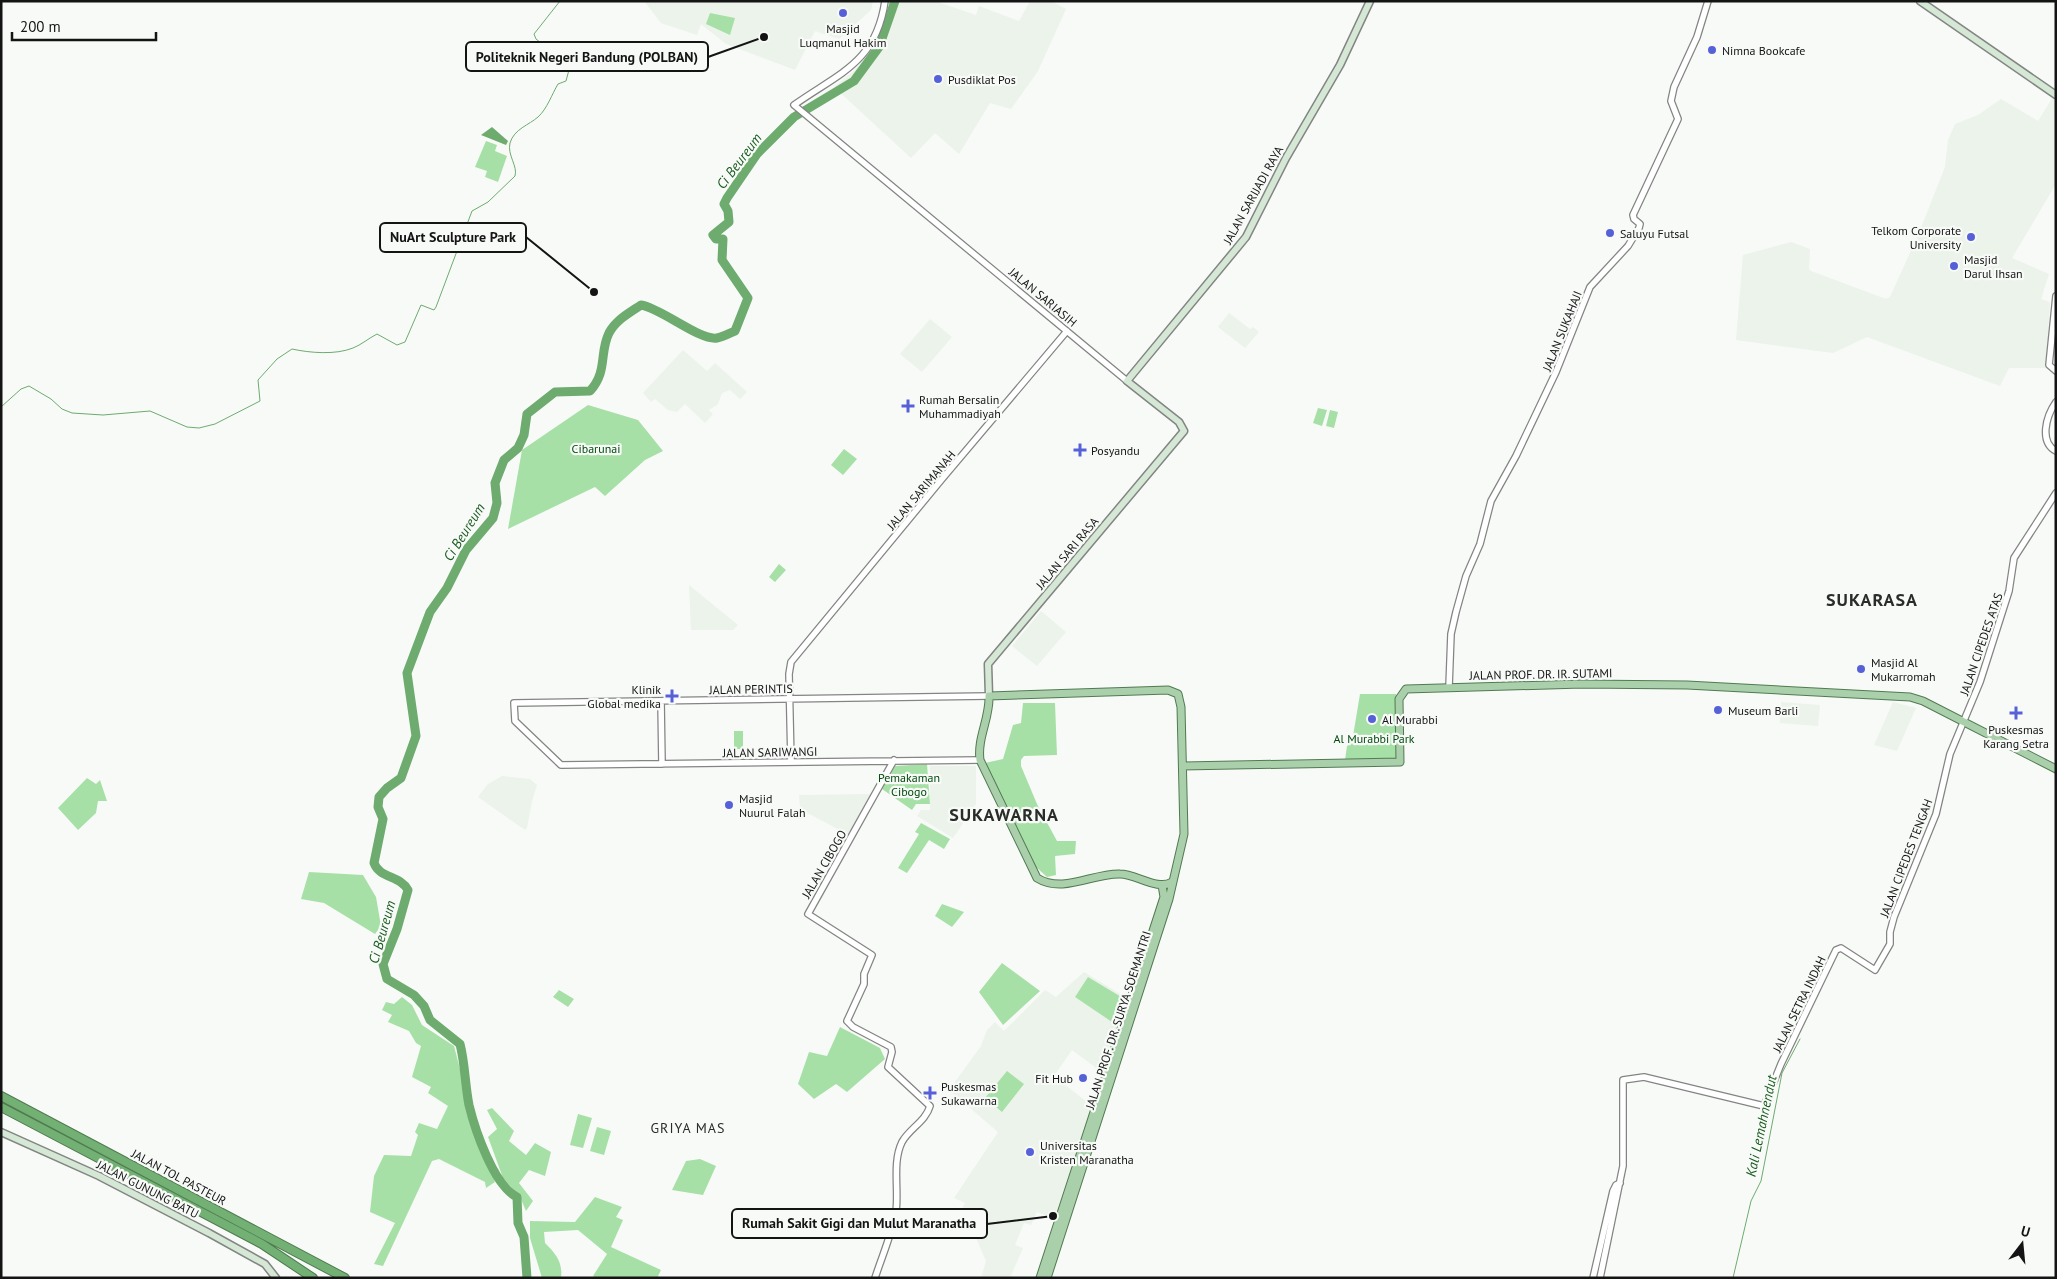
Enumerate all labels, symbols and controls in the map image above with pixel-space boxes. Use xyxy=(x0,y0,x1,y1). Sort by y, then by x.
marker: Masjid Luqmanul Hakim xyxy=(837,7,849,19)
scale bar xyxy=(12,10,156,42)
text: 200 m xyxy=(20,17,61,36)
place label: Masjid Luqmanul Hakim xyxy=(799,21,887,50)
callout: Politeknik Negeri Bandung (POLBAN) xyxy=(466,42,708,71)
place label: Nimna Bookcafe xyxy=(1722,43,1805,58)
marker: Nimna Bookcafe xyxy=(1706,44,1718,56)
text: Politeknik Negeri Bandung (POLBAN) xyxy=(476,48,698,66)
place label: Pusdiklat Pos xyxy=(948,72,1016,87)
marker: Pusdiklat Pos xyxy=(932,73,944,85)
water label: Ci Beureum xyxy=(712,129,766,192)
street label: JALAN SARIJADI RAYA xyxy=(1219,143,1286,248)
callout: NuArt Sculpture Park xyxy=(380,223,526,252)
place label: Telkom Corporate University xyxy=(1871,223,1961,252)
place label: Saluyu Futsal xyxy=(1620,226,1689,241)
marker: Saluyu Futsal xyxy=(1604,227,1616,239)
text: NuArt Sculpture Park xyxy=(390,228,516,246)
marker: Telkom Corporate University xyxy=(1965,231,1977,243)
place label: Masjid Darul Ihsan xyxy=(1964,252,2023,281)
marker: Masjid Darul Ihsan xyxy=(1948,260,1960,272)
street label: JALAN SARIASIH xyxy=(1005,264,1080,330)
street label: JALAN SUKAHAJI xyxy=(1539,289,1585,374)
place label: Rumah Bersalin Muhammadiyah xyxy=(919,392,1001,421)
marker: Rumah Bersalin Muhammadiyah xyxy=(901,399,915,413)
park label: Cibarunai xyxy=(572,441,620,456)
marker: Posyandu xyxy=(1073,443,1087,457)
place label: Posyandu xyxy=(1091,443,1140,458)
street label: JALAN SARIMANAH xyxy=(883,447,958,533)
water label: Ci Beureum xyxy=(439,499,489,564)
street label: JALAN SARI RASA xyxy=(1032,514,1102,593)
district label: SUKARASA xyxy=(1826,588,1918,611)
street label: JALAN CIPEDES ATAS xyxy=(1956,591,2006,698)
place label: Masjid Al Mukarromah xyxy=(1871,655,1936,684)
marker: Masjid Al Mukarromah xyxy=(1855,663,1867,675)
street label: JALAN PROF. DR. IR. SUTAMI xyxy=(1468,665,1613,683)
street label: JALAN PERINTIS xyxy=(708,681,793,697)
place label: Klinik Global medika xyxy=(587,682,661,711)
marker: Klinik Global medika xyxy=(665,689,679,703)
place label: Museum Barli xyxy=(1728,703,1798,718)
marker: Museum Barli xyxy=(1712,704,1724,716)
marker: Puskesmas Karang Setra xyxy=(2009,706,2023,720)
place label: Al Murabbi xyxy=(1382,712,1438,727)
marker: Al Murabbi xyxy=(1366,713,1378,725)
place label: Puskesmas Karang Setra xyxy=(1983,722,2049,751)
park label: Al Murabbi Park xyxy=(1333,731,1415,746)
street label: JALAN SARIWANGI xyxy=(722,744,817,760)
park label: Pemakaman Cibogo xyxy=(878,770,940,799)
place label: Masjid Nuurul Falah xyxy=(739,791,805,820)
street label: JALAN CIPEDES TENGAH xyxy=(1876,797,1936,920)
marker: Masjid Nuurul Falah xyxy=(723,799,735,811)
district label: SUKAWARNA xyxy=(949,803,1059,826)
street label: JALAN CIBOGO xyxy=(798,827,850,902)
water label: Ci Beureum xyxy=(364,898,400,966)
street label: JALAN PROF. DR. SURYA SOEMANTRI xyxy=(1082,929,1154,1112)
street label: JALAN SETRA INDAH xyxy=(1769,953,1829,1056)
place label: Fit Hub xyxy=(1035,1071,1073,1086)
marker: Fit Hub xyxy=(1077,1072,1089,1084)
water label: Kali Lemahnendut xyxy=(1741,1073,1781,1178)
place label: Puskesmas Sukawarna xyxy=(941,1079,997,1108)
marker: Puskesmas Sukawarna xyxy=(923,1086,937,1100)
district label: GRIYA MAS xyxy=(651,1119,725,1137)
place label: Universitas Kristen Maranatha xyxy=(1040,1138,1134,1167)
street label: JALAN TOL PASTEUR xyxy=(128,1145,229,1208)
marker: Universitas Kristen Maranatha xyxy=(1024,1146,1036,1158)
street label: JALAN GUNUNG BATU xyxy=(94,1156,202,1221)
callout: Rumah Sakit Gigi dan Mulut Maranatha xyxy=(732,1209,987,1238)
text: Rumah Sakit Gigi dan Mulut Maranatha xyxy=(742,1214,976,1232)
north arrow xyxy=(1997,1219,2047,1269)
text: U xyxy=(2019,1222,2032,1241)

